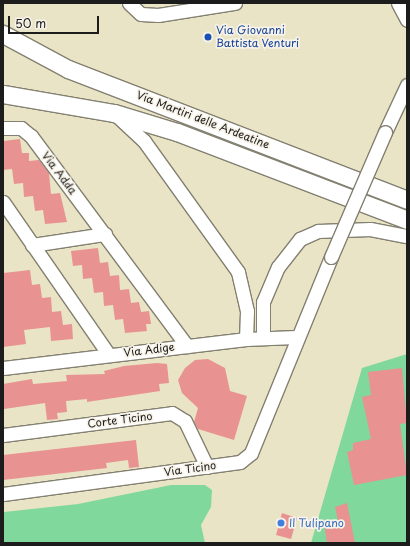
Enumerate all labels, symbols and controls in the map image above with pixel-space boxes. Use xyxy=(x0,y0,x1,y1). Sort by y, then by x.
scale bar xyxy=(10,8,101,34)
text: 50 m xyxy=(15,14,46,32)
place label: Via Giovanni Battista Venturi xyxy=(216,24,300,50)
marker: Via Giovanni Battista Venturi xyxy=(203,32,213,42)
street label: Via Martiri delle Ardeatine xyxy=(134,88,272,152)
street label: Via Adda xyxy=(39,149,79,197)
street label: Via Adige xyxy=(123,340,175,360)
street label: Corte Ticino xyxy=(87,410,153,430)
street label: Via Ticino xyxy=(163,459,217,479)
place label: Il Tulipano xyxy=(289,516,344,530)
marker: Il Tulipano xyxy=(276,518,286,528)

